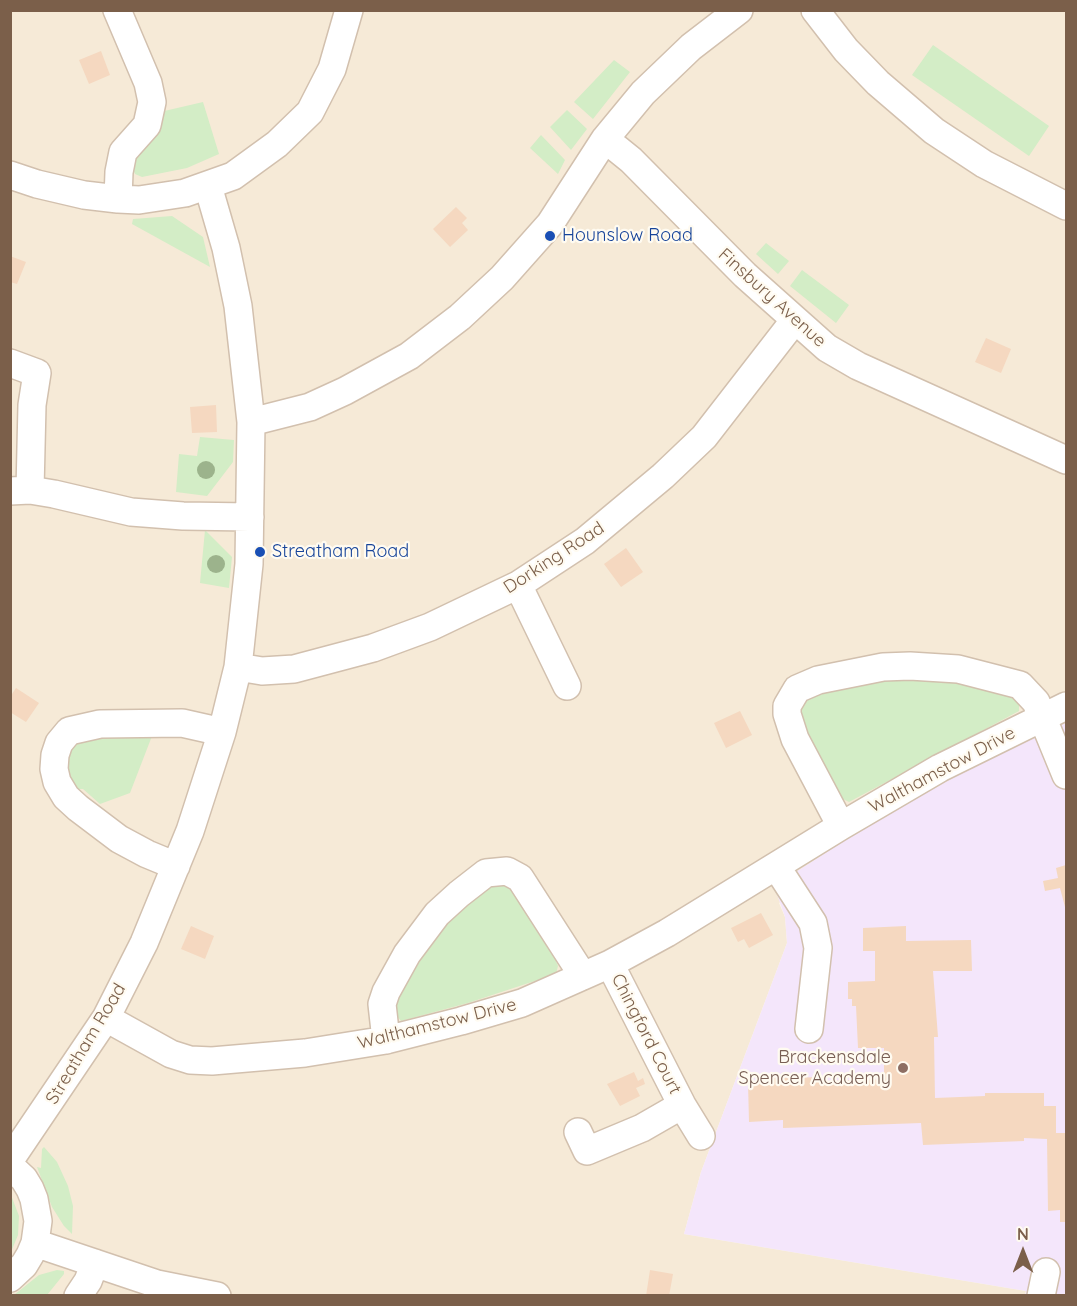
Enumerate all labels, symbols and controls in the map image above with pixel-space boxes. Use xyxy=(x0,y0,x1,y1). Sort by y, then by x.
place label: Hounslow Road xyxy=(562,225,693,247)
marker: Hounslow Road xyxy=(543,229,557,243)
street label: Finsbury Avenue xyxy=(714,244,830,352)
street label: Dorking Road xyxy=(500,517,608,599)
place label: Streatham Road xyxy=(272,541,409,563)
marker: Streatham Road xyxy=(253,545,267,559)
street label: Walthamstow Drive xyxy=(865,722,1019,818)
street label: Chingford Court xyxy=(606,970,686,1098)
street label: Streatham Road xyxy=(41,980,131,1108)
street label: Walthamstow Drive xyxy=(355,994,519,1054)
place label: Brackensdale Spencer Academy xyxy=(739,1047,891,1090)
marker: Brackensdale Spencer Academy xyxy=(896,1061,910,1075)
north arrow xyxy=(993,1222,1053,1282)
text: N xyxy=(1017,1224,1029,1244)

